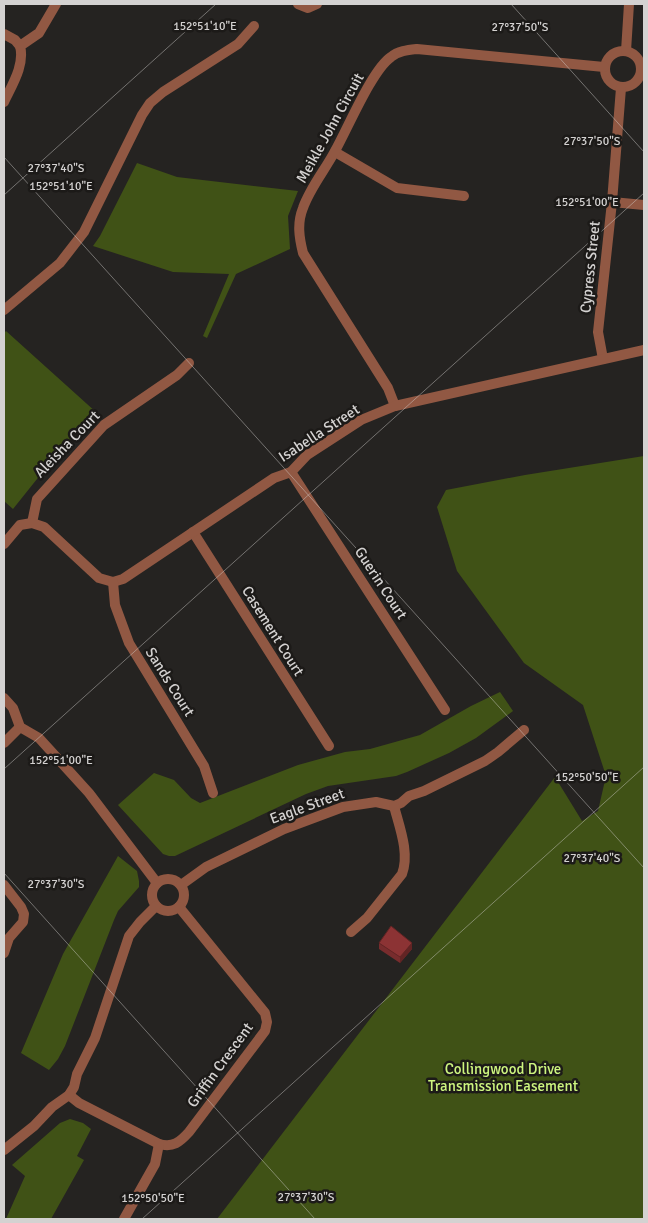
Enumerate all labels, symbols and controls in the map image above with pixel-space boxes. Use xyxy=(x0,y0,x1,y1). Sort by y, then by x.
text: 152°51'10"E xyxy=(173,19,237,34)
text: 27°37'50"S xyxy=(491,20,549,35)
street label: Meikle John Circuit xyxy=(292,70,368,186)
text: 27°37'50"S xyxy=(563,134,621,149)
text: 27°37'40"S xyxy=(27,161,85,176)
text: 152°51'10"E xyxy=(29,179,93,194)
text: 152°51'00"E xyxy=(555,195,619,210)
street label: Cypress Street xyxy=(576,220,604,314)
street label: Isabella Street xyxy=(275,400,363,466)
street label: Aleisha Court xyxy=(30,407,104,481)
street label: Guerin Court xyxy=(351,543,411,623)
street label: Casement Court xyxy=(238,583,308,679)
street label: Sands Court xyxy=(142,644,198,720)
text: 152°51'00"E xyxy=(29,753,93,768)
text: 152°50'50"E xyxy=(555,770,619,785)
street label: Eagle Street xyxy=(267,784,347,828)
text: 27°37'40"S xyxy=(563,851,621,866)
text: 27°37'30"S xyxy=(27,877,85,892)
street label: Griffin Crescent xyxy=(183,1019,257,1111)
park label: Collingwood Drive Transmission Easement xyxy=(428,1060,578,1095)
text: 27°37'30"S xyxy=(277,1190,335,1205)
text: 152°50'50"E xyxy=(121,1191,185,1206)

